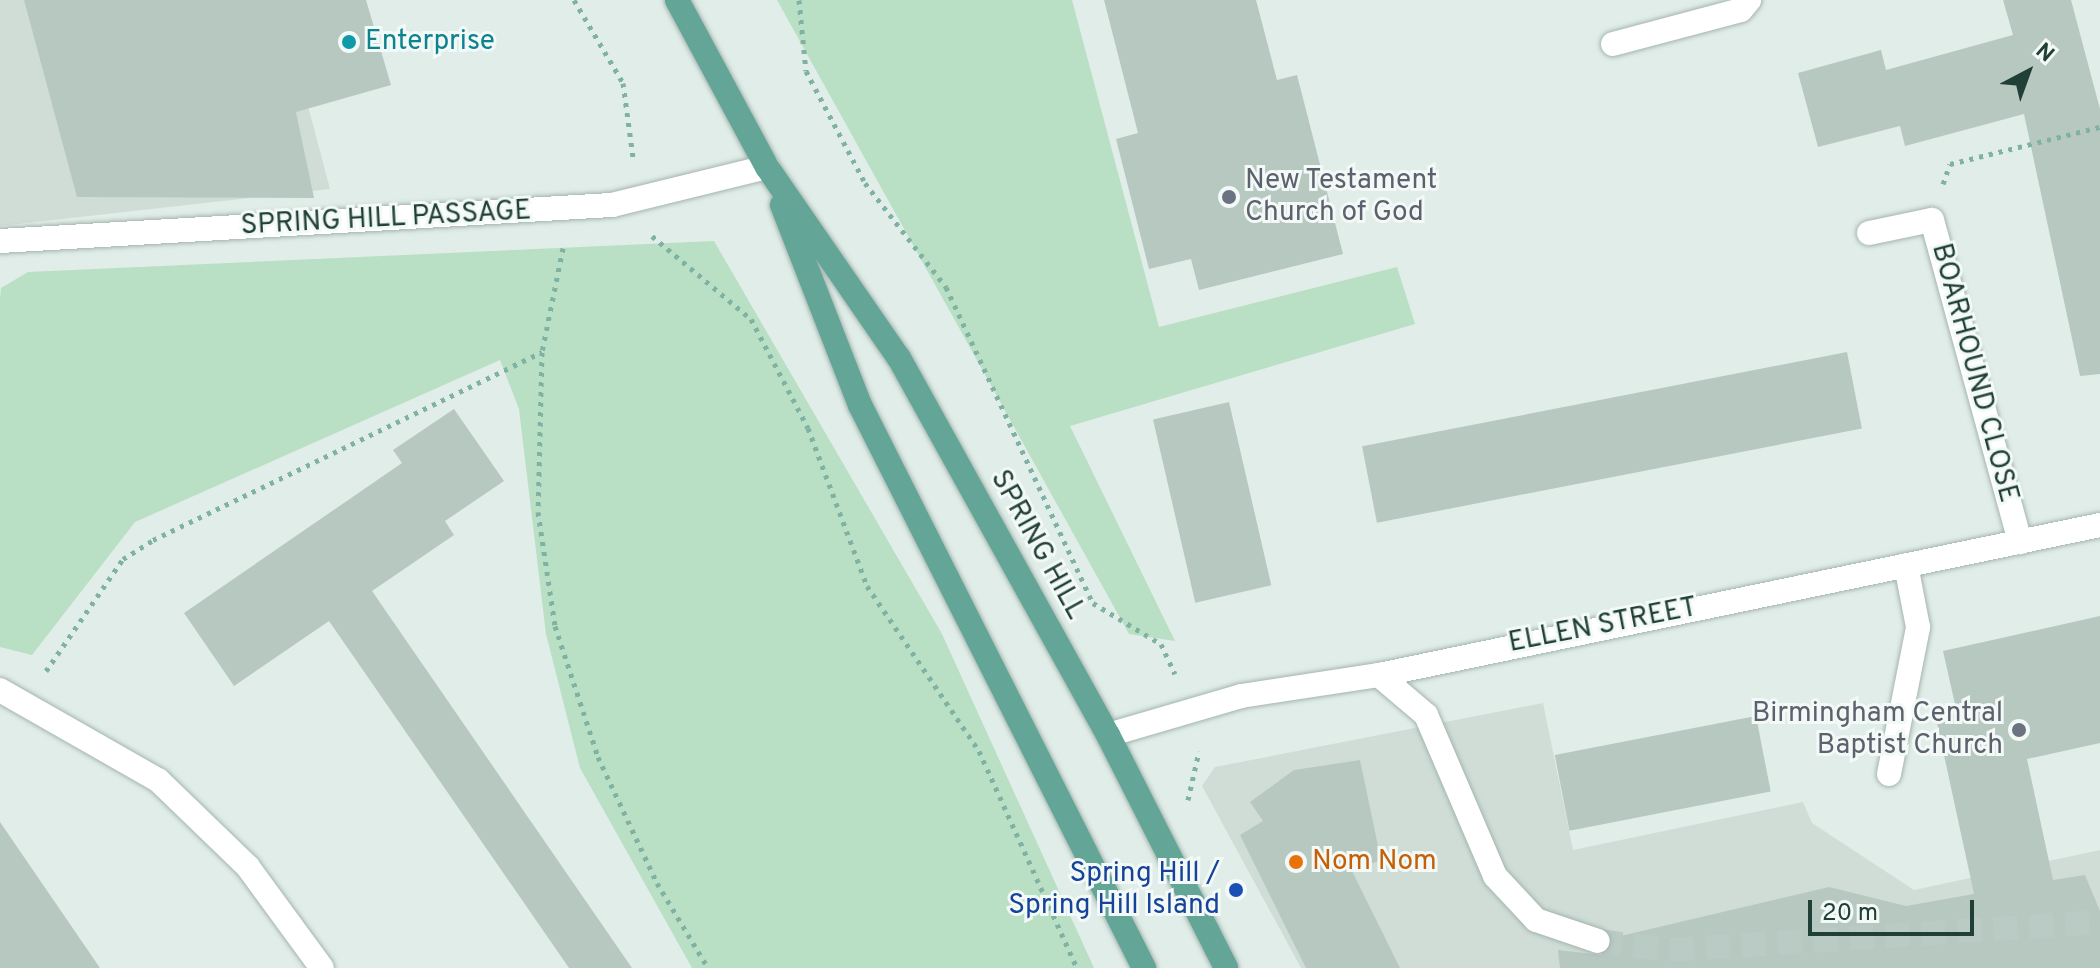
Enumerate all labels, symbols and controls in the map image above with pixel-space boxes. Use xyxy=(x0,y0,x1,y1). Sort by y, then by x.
place label: Enterprise xyxy=(365,25,495,59)
north arrow xyxy=(1988,32,2068,112)
marker: Enterprise xyxy=(340,33,358,51)
text: N xyxy=(2029,38,2059,69)
place label: New Testament Church of God xyxy=(1245,164,1439,230)
marker: New Testament Church of God xyxy=(1220,188,1238,206)
street label: SPRING HILL PASSAGE xyxy=(240,195,532,243)
street label: BOARHOUND CLOSE xyxy=(1923,240,2025,506)
street label: SPRING HILL xyxy=(982,465,1092,625)
street label: ELLEN STREET xyxy=(1506,591,1700,661)
place label: Birmingham Central Baptist Church xyxy=(1752,697,2003,763)
marker: Birmingham Central Baptist Church xyxy=(2010,721,2028,739)
place label: Nom Nom xyxy=(1312,845,1437,879)
marker: Nom Nom xyxy=(1287,853,1305,871)
place label: Spring Hill / Spring Hill Island xyxy=(1008,857,1220,923)
marker: Spring Hill / Spring Hill Island xyxy=(1227,881,1245,899)
scale bar xyxy=(1812,884,1978,934)
text: 20 m xyxy=(1822,899,1878,929)

